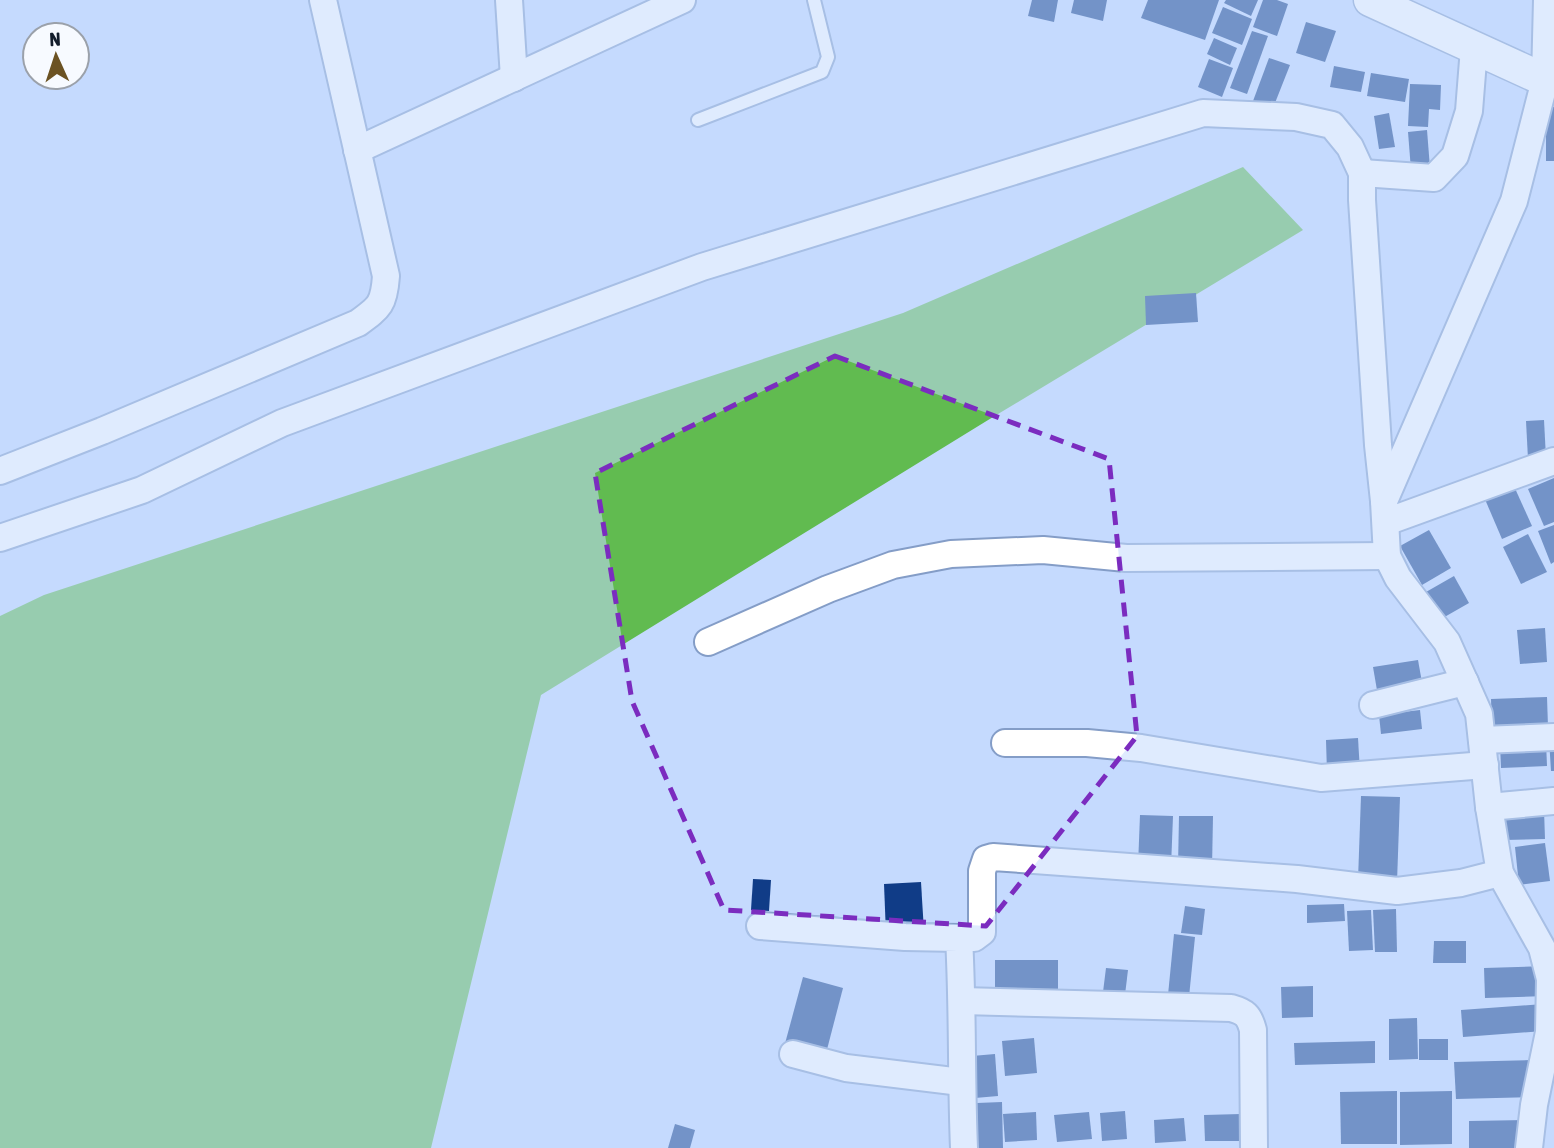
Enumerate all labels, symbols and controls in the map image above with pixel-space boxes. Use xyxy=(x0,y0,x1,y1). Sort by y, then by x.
north arrow xyxy=(21,21,91,91)
text: N xyxy=(49,28,61,50)

